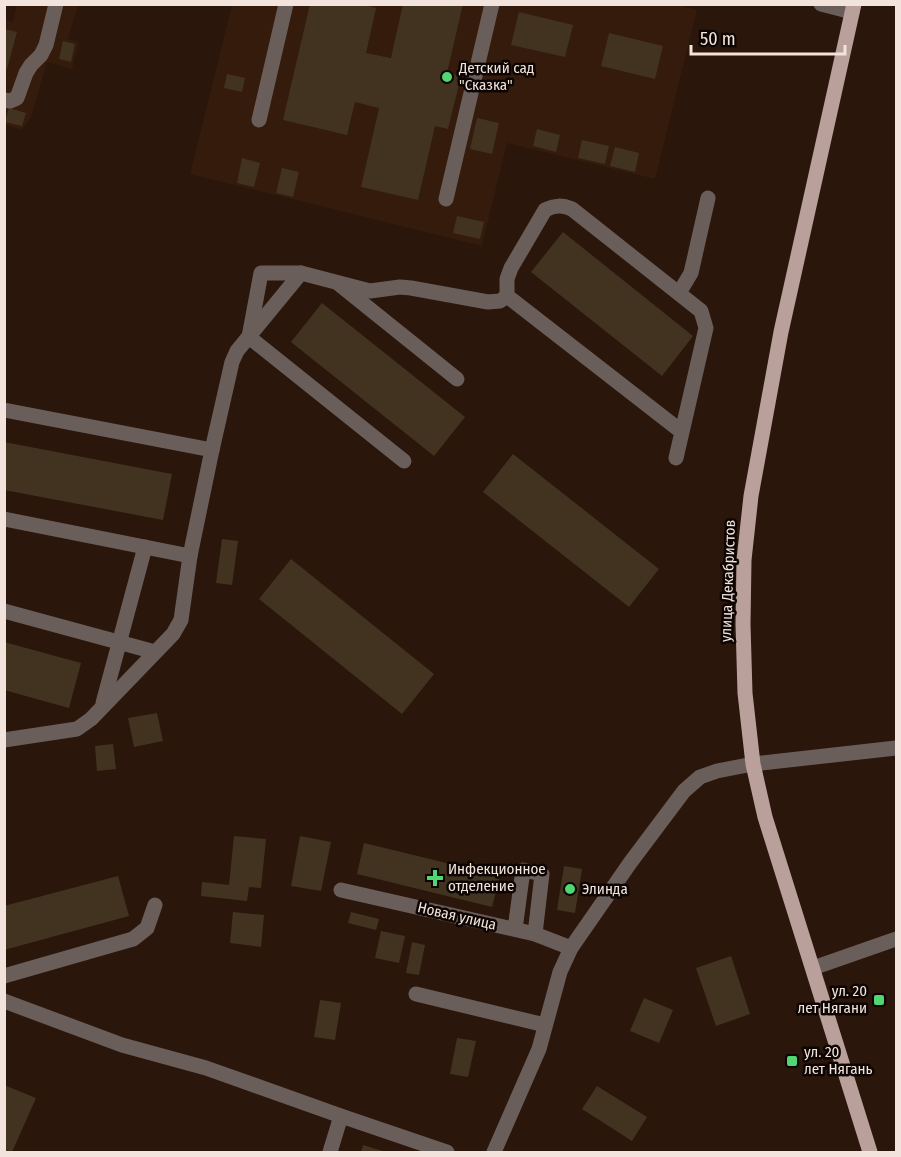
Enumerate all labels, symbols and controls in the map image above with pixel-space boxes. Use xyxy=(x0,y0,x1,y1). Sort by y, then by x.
scale bar xyxy=(691,18,846,56)
text: 50 m xyxy=(700,28,736,50)
place label: Детский сад "Сказка" xyxy=(458,59,534,94)
marker: Детский сад "Сказка" xyxy=(440,70,454,84)
street label: улица Декабристов xyxy=(717,520,739,642)
place label: Инфекционное отделение xyxy=(448,860,546,895)
marker: Инфекционное отделение xyxy=(426,869,444,887)
place label: Элинда xyxy=(582,880,628,898)
marker: Элинда xyxy=(563,882,577,896)
street label: Новая улица xyxy=(416,898,498,934)
place label: ул. 20 лет Нягани xyxy=(797,982,867,1017)
marker: ул. 20 лет Нягани xyxy=(872,993,886,1007)
place label: ул. 20 лет Нягань xyxy=(804,1043,873,1078)
marker: ул. 20 лет Нягань xyxy=(785,1054,799,1068)

